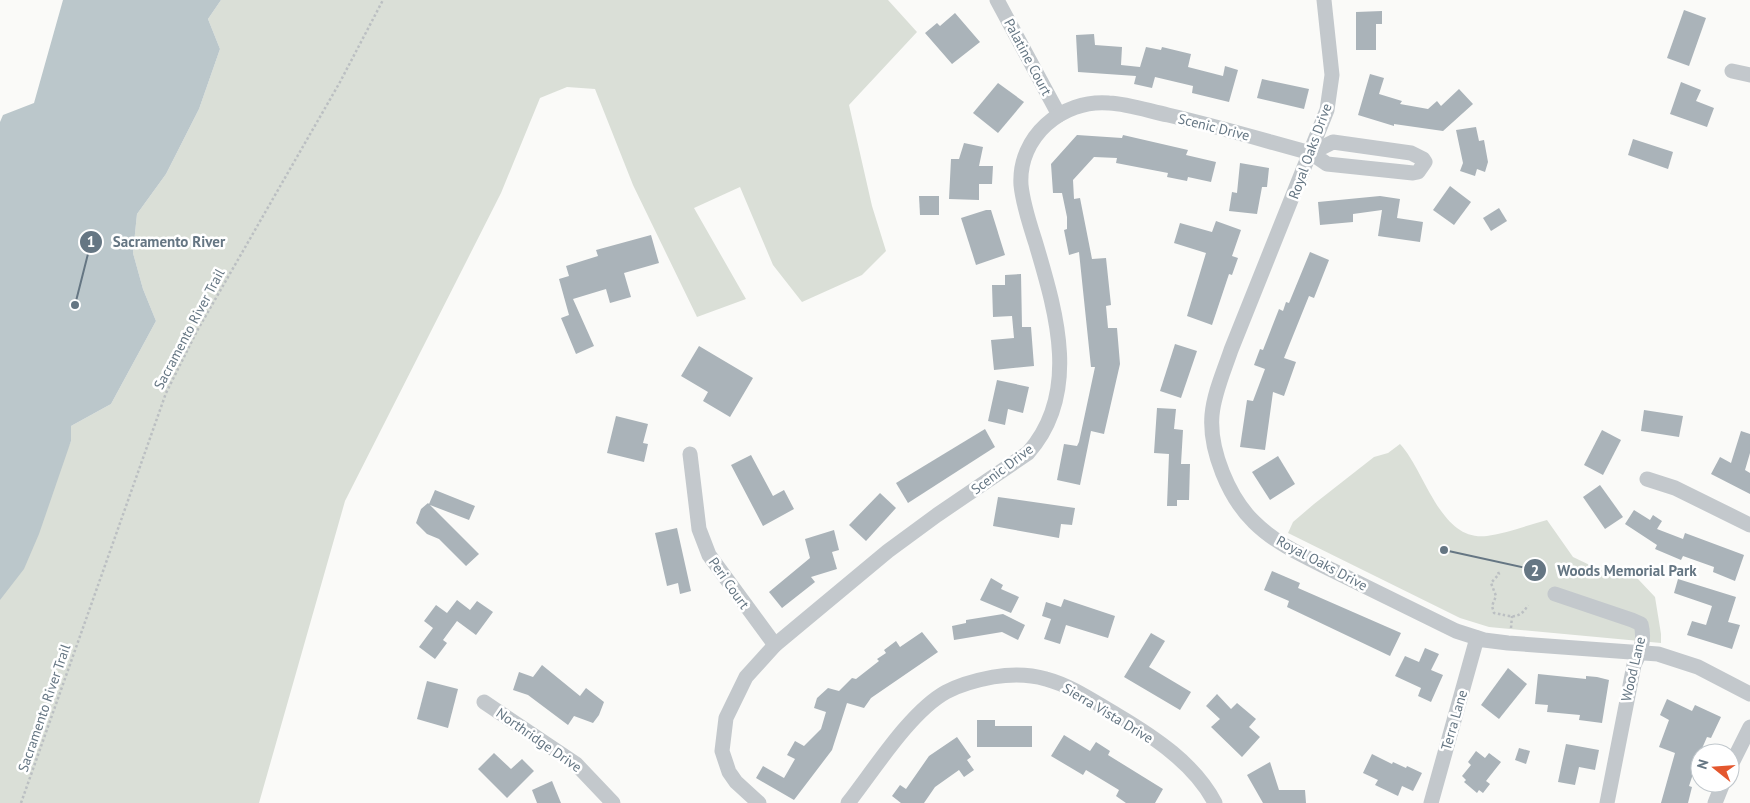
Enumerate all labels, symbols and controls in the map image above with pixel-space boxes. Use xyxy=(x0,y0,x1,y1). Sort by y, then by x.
street label: Palatine Court xyxy=(1000,15,1056,99)
street label: Royal Oaks Drive xyxy=(1284,101,1336,201)
street label: Scenic Drive xyxy=(1176,109,1252,145)
callout: Sacramento River xyxy=(78,227,236,257)
text: 1 xyxy=(87,232,95,251)
text: Sacramento River xyxy=(113,232,226,251)
street label: Sacramento River Trail xyxy=(150,266,228,392)
street label: Scenic Drive xyxy=(967,440,1037,498)
street label: Royal Oaks Drive xyxy=(1273,531,1371,595)
street label: Peri Court xyxy=(705,554,753,613)
callout: Woods Memorial Park xyxy=(1522,555,1706,585)
text: 2 xyxy=(1531,561,1539,580)
text: Woods Memorial Park xyxy=(1557,561,1697,580)
street label: Wood Lane xyxy=(1617,635,1649,703)
street label: Sacramento River Trail xyxy=(14,642,74,774)
street label: Sierra Vista Drive xyxy=(1059,679,1157,747)
street label: Terra Lane xyxy=(1437,688,1471,752)
street label: Northridge Drive xyxy=(493,704,585,776)
north arrow xyxy=(1690,743,1740,793)
text: N xyxy=(1693,757,1713,771)

